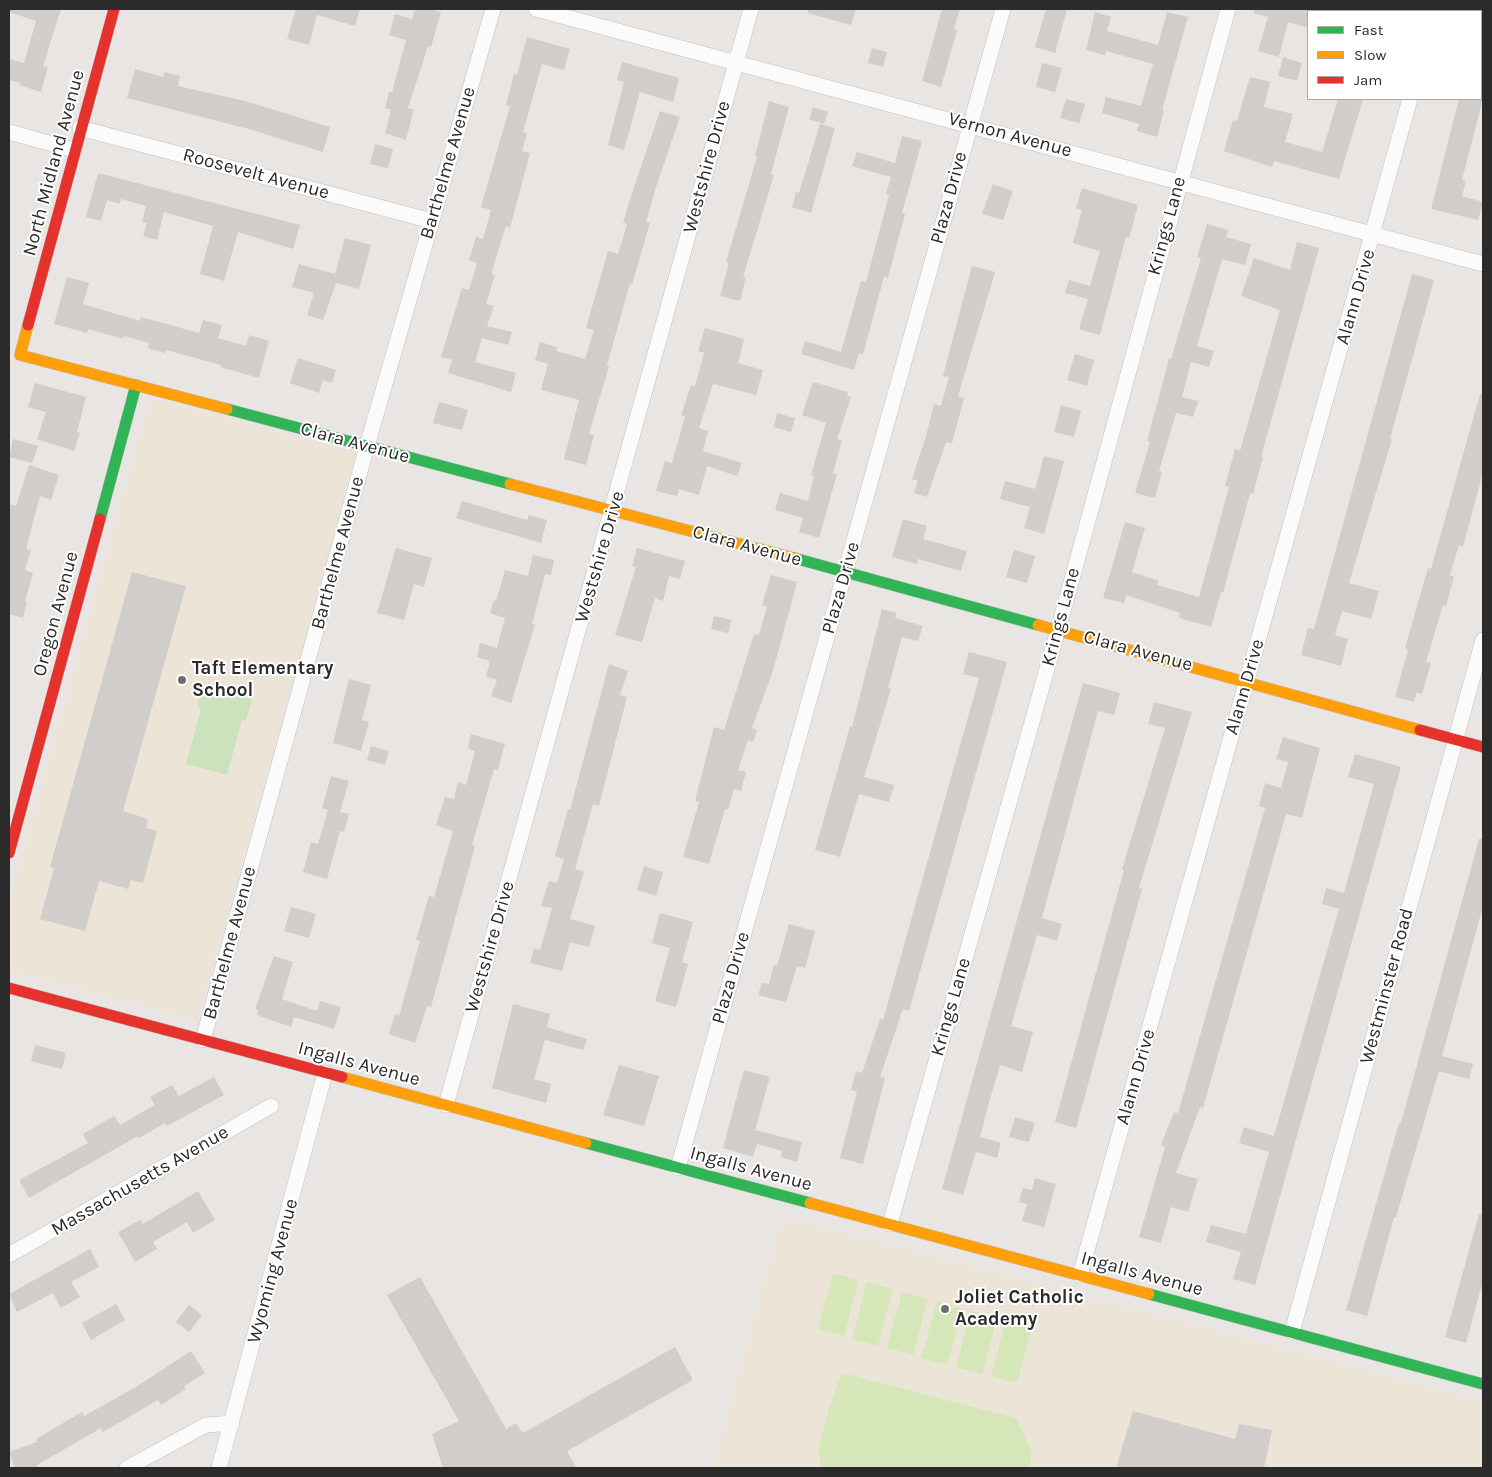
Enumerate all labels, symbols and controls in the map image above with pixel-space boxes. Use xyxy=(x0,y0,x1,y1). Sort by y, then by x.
legend xyxy=(1307,10,1482,100)
text: Fast xyxy=(1354,21,1383,39)
text: Slow xyxy=(1354,46,1386,64)
street label: North Midland Avenue xyxy=(18,67,90,259)
text: Jam xyxy=(1354,71,1382,89)
street label: Barthelme Avenue xyxy=(415,84,481,242)
street label: Westshire Drive xyxy=(678,98,736,236)
street label: Vernon Avenue xyxy=(946,108,1074,162)
street label: Roosevelt Avenue xyxy=(180,143,332,205)
street label: Plaza Drive xyxy=(926,149,972,247)
street label: Krings Lane xyxy=(1143,174,1191,278)
street label: Alann Drive xyxy=(1331,247,1381,347)
street label: Clara Avenue xyxy=(298,418,412,468)
street label: Barthelme Avenue xyxy=(307,474,369,632)
street label: Westshire Drive xyxy=(570,489,630,625)
street label: Clara Avenue xyxy=(690,521,804,571)
street label: Plaza Drive xyxy=(817,539,865,637)
street label: Oregon Avenue xyxy=(28,549,84,679)
street label: Krings Lane xyxy=(1037,565,1085,669)
street label: Clara Avenue xyxy=(1081,626,1195,676)
street label: Alann Drive xyxy=(1220,637,1270,737)
place label: Taft Elementary School xyxy=(192,658,333,702)
marker: Taft Elementary School xyxy=(176,674,188,686)
street label: Barthelme Avenue xyxy=(199,864,261,1022)
street label: Westshire Drive xyxy=(460,879,520,1015)
street label: Westminster Road xyxy=(1355,906,1419,1066)
street label: Plaza Drive xyxy=(707,929,755,1027)
street label: Krings Lane xyxy=(926,955,976,1059)
street label: Alann Drive xyxy=(1111,1027,1161,1127)
street label: Ingalls Avenue xyxy=(295,1037,423,1091)
street label: Massachusetts Avenue xyxy=(47,1121,233,1241)
street label: Ingalls Avenue xyxy=(687,1142,815,1196)
street label: Wyoming Avenue xyxy=(243,1196,303,1346)
street label: Ingalls Avenue xyxy=(1078,1247,1206,1301)
place label: Joliet Catholic Academy xyxy=(955,1287,1084,1331)
marker: Joliet Catholic Academy xyxy=(939,1303,951,1315)

